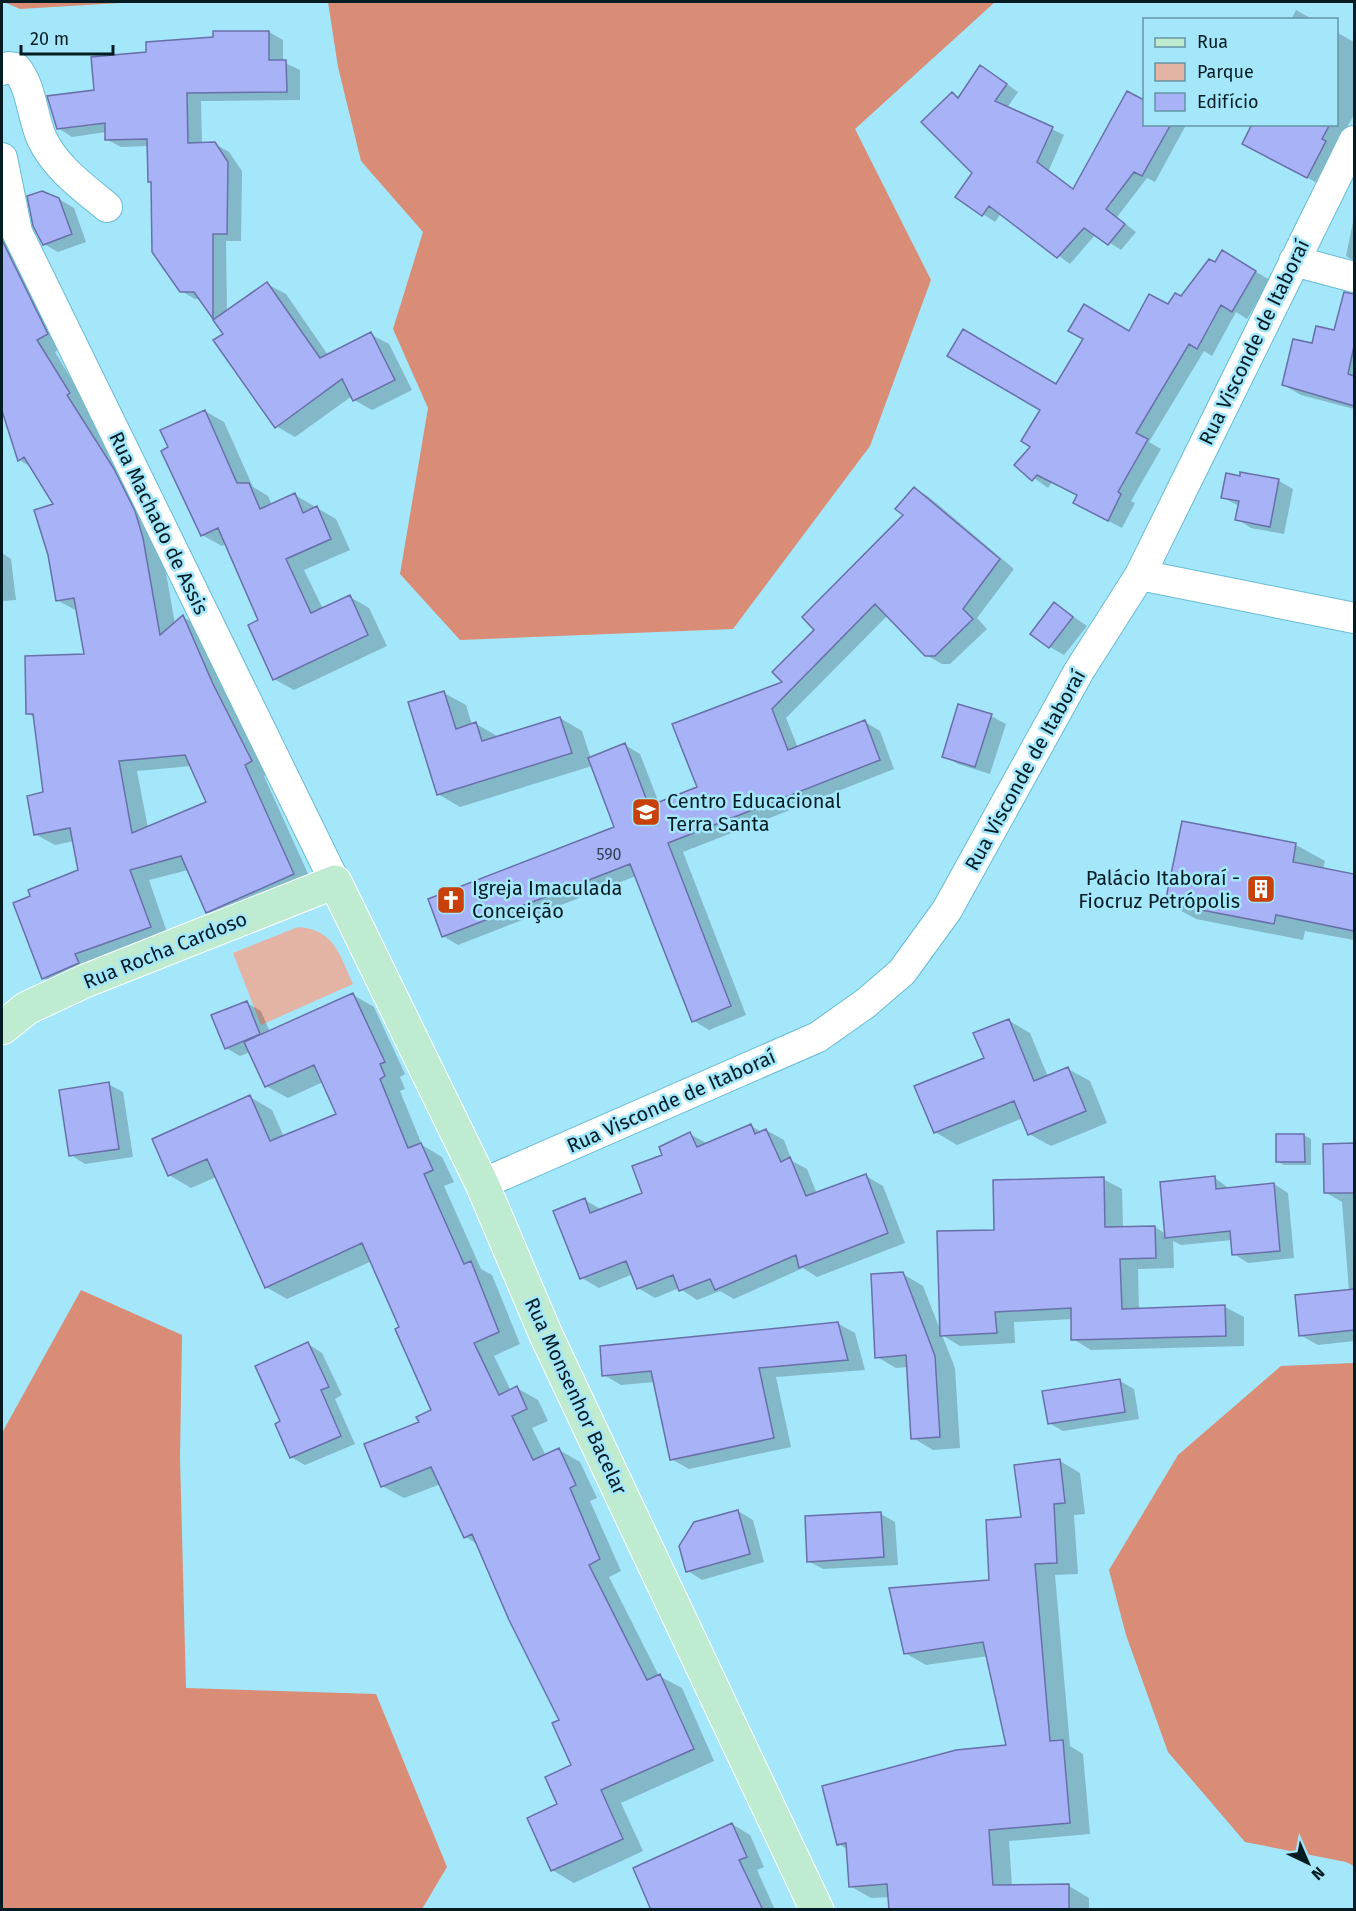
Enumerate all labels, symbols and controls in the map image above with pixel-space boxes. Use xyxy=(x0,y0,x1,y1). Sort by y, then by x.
scale bar xyxy=(21,18,112,56)
legend xyxy=(1143,18,1338,126)
text: 20 m xyxy=(30,28,69,50)
text: Rua xyxy=(1197,31,1228,53)
text: Parque xyxy=(1197,61,1254,83)
text: Edifício xyxy=(1197,91,1259,113)
street label: Rua Visconde de Itaboraí xyxy=(1194,235,1314,449)
street label: Rua Machado de Assis xyxy=(104,428,214,618)
street label: Rua Visconde de Itaboraí xyxy=(960,665,1090,875)
place label: Centro Educacional Terra Santa xyxy=(667,789,841,836)
school or university icon: Centro Educacional Terra Santa xyxy=(630,796,662,828)
house number: 590 xyxy=(596,845,622,864)
place label: Palácio Itaboraí - Fiocruz Petrópolis xyxy=(1078,866,1240,913)
building icon: Palácio Itaboraí - Fiocruz Petrópolis xyxy=(1245,873,1277,905)
place label: Igreja Imaculada Conceição xyxy=(472,876,623,924)
church icon: Igreja Imaculada Conceição xyxy=(435,884,467,916)
street label: Rua Rocha Cardoso xyxy=(80,906,250,994)
street label: Rua Visconde de Itaboraí xyxy=(563,1044,779,1158)
street label: Rua Monsenhor Bacelar xyxy=(520,1294,632,1499)
north arrow xyxy=(1278,1833,1338,1893)
text: N xyxy=(1308,1863,1328,1884)

